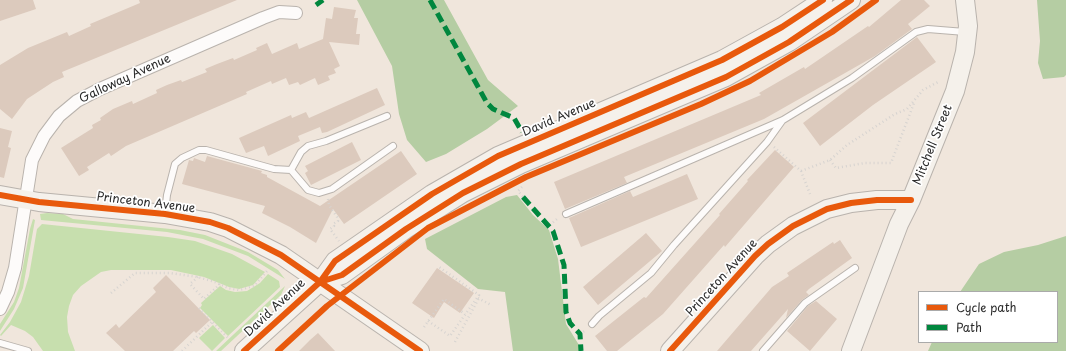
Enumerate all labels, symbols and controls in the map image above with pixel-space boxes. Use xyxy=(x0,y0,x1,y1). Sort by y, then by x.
street label: Galloway Avenue xyxy=(77,52,173,106)
street label: David Avenue xyxy=(520,96,598,140)
street label: Mitchell Street xyxy=(910,103,956,187)
street label: Princeton Avenue xyxy=(96,190,196,216)
street label: Princeton Avenue xyxy=(683,236,761,320)
street label: David Avenue xyxy=(242,276,308,340)
legend xyxy=(918,291,1058,343)
text: Cycle path xyxy=(956,298,1017,316)
text: Path xyxy=(956,318,982,336)

